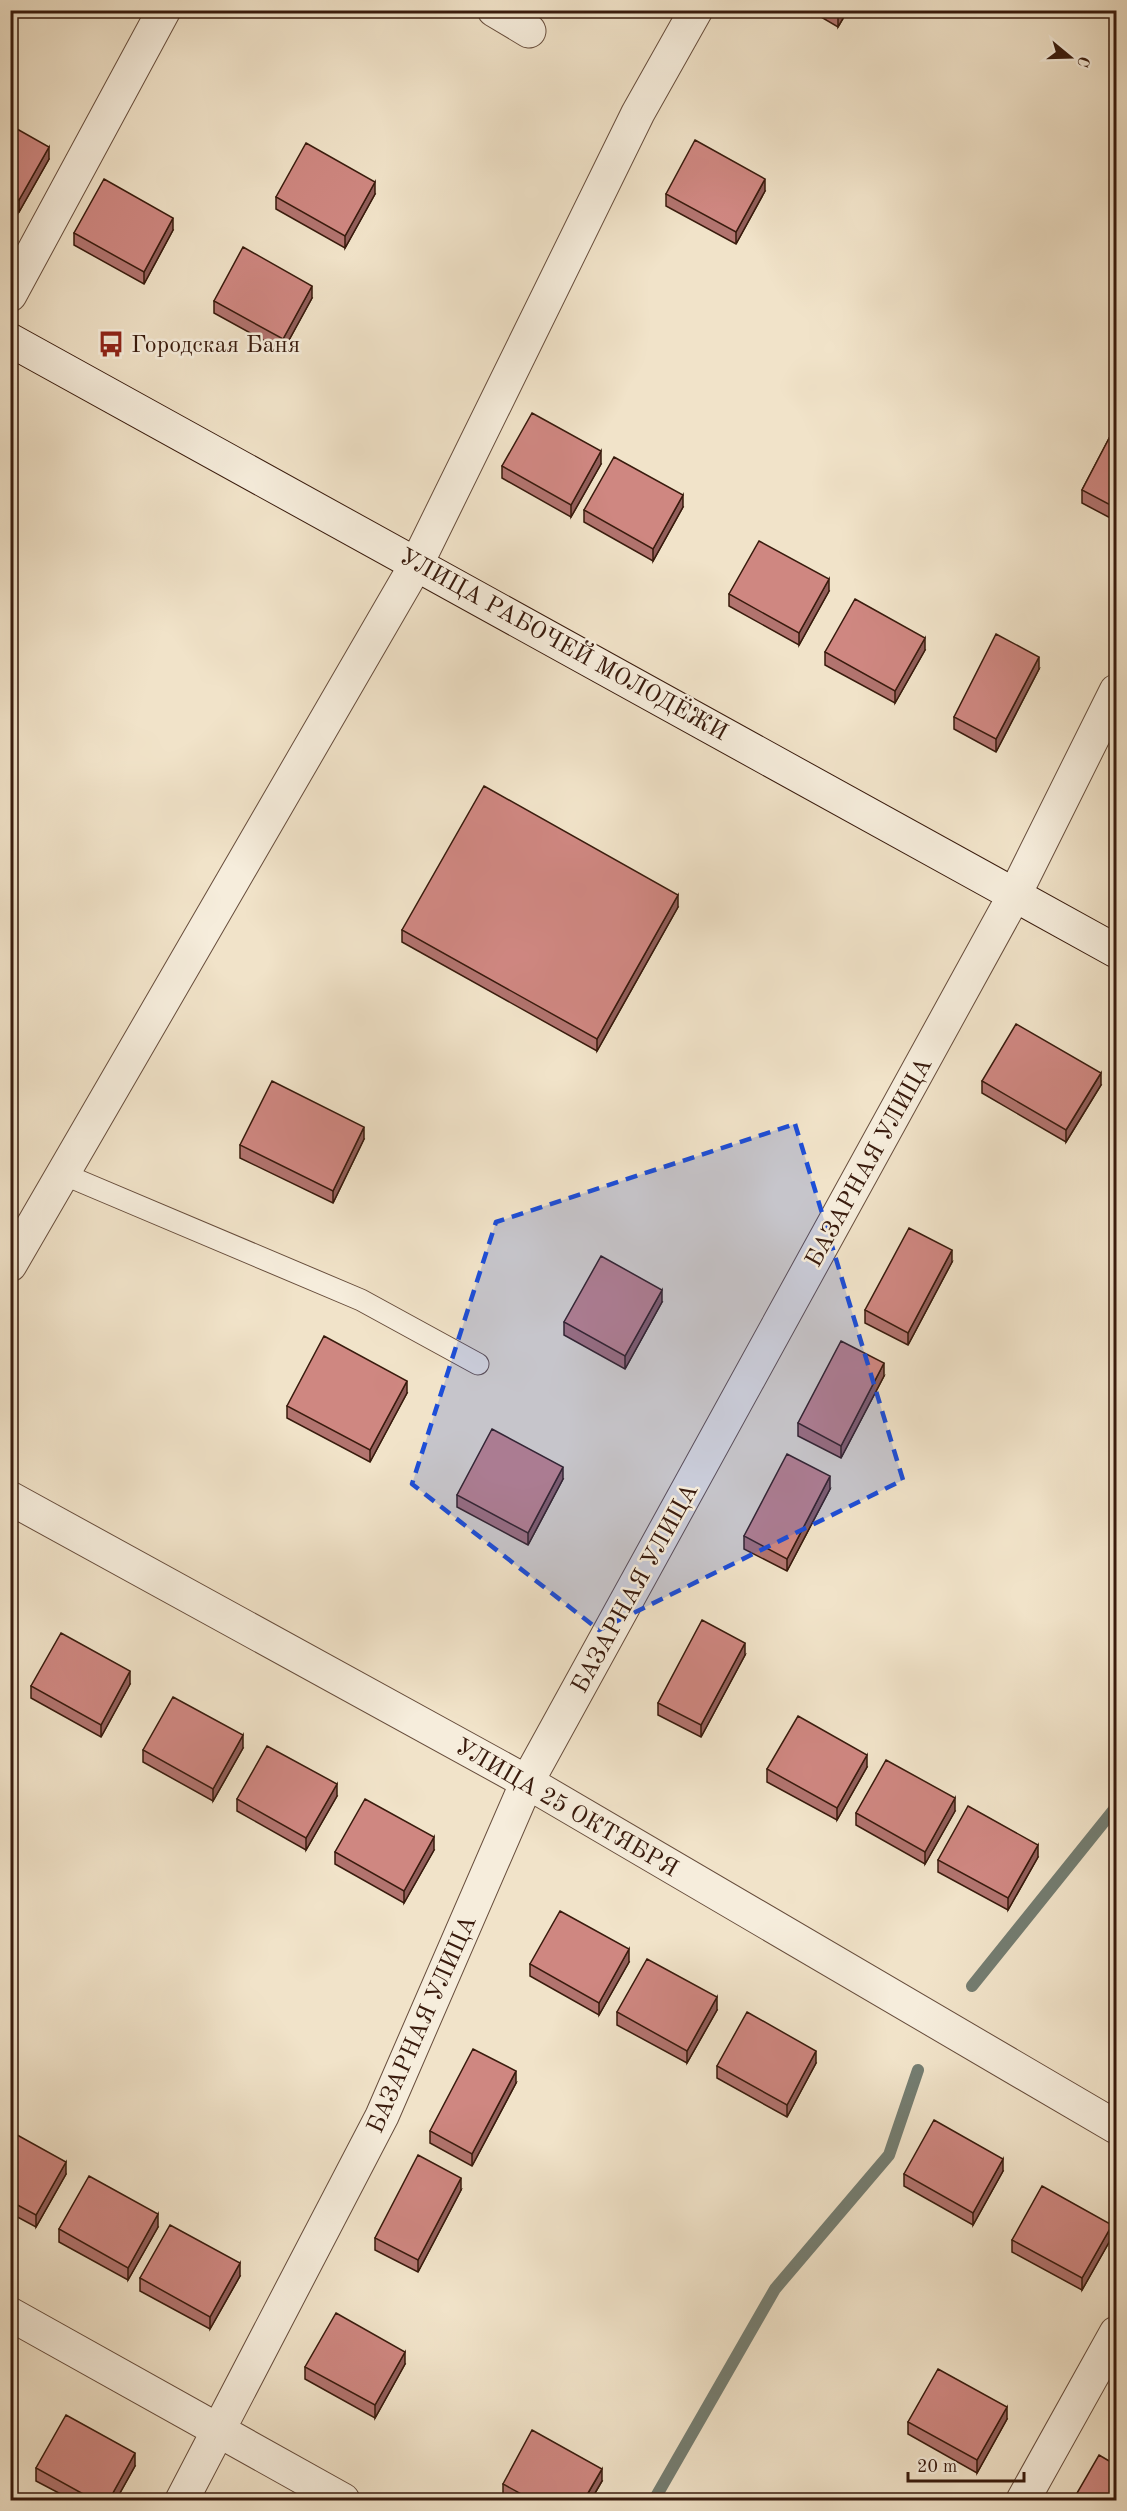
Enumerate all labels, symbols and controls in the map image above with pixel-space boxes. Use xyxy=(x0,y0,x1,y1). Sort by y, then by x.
north arrow xyxy=(1040,27,1100,87)
text: С xyxy=(1073,54,1092,69)
bus stop icon: Городская Баня xyxy=(96,329,126,359)
place label: Городская Баня xyxy=(131,334,300,358)
street label: УЛИЦА РАБОЧЕЙ МОЛОДЁЖИ xyxy=(395,541,734,746)
street label: БАЗАРНАЯ УЛИЦА xyxy=(802,1054,937,1272)
street label: БАЗАРНАЯ УЛИЦА xyxy=(568,1480,703,1698)
street label: УЛИЦА 25 ОКТЯБРЯ xyxy=(450,1735,682,1882)
street label: БАЗАРНАЯ УЛИЦА xyxy=(364,1912,482,2137)
scale bar xyxy=(908,2445,1024,2483)
text: 20 m xyxy=(917,2458,957,2476)

